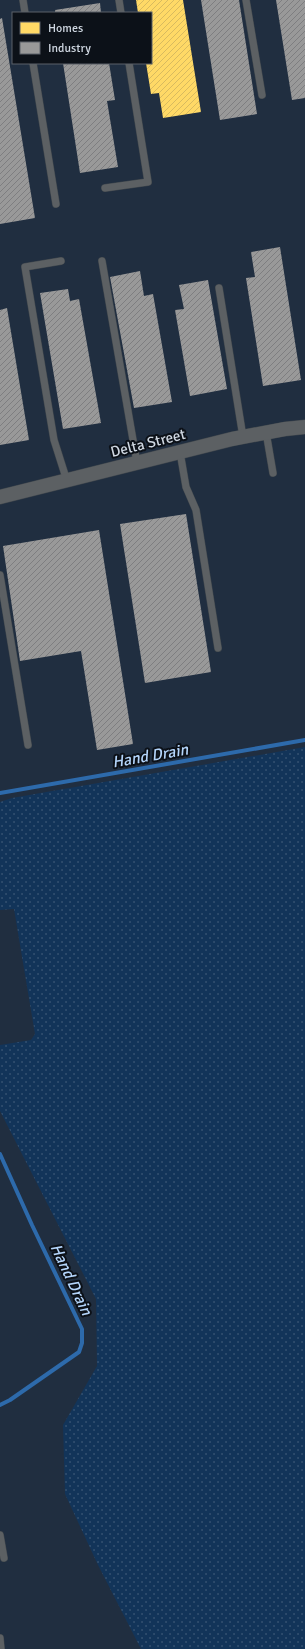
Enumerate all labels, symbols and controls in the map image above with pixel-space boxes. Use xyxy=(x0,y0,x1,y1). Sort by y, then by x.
legend xyxy=(12,12,152,64)
text: Homes xyxy=(48,21,83,36)
text: Industry xyxy=(48,41,91,56)
street label: Delta Street xyxy=(109,425,187,461)
water label: Hand Drain xyxy=(111,739,191,773)
water label: Hand Drain xyxy=(46,1240,97,1320)

